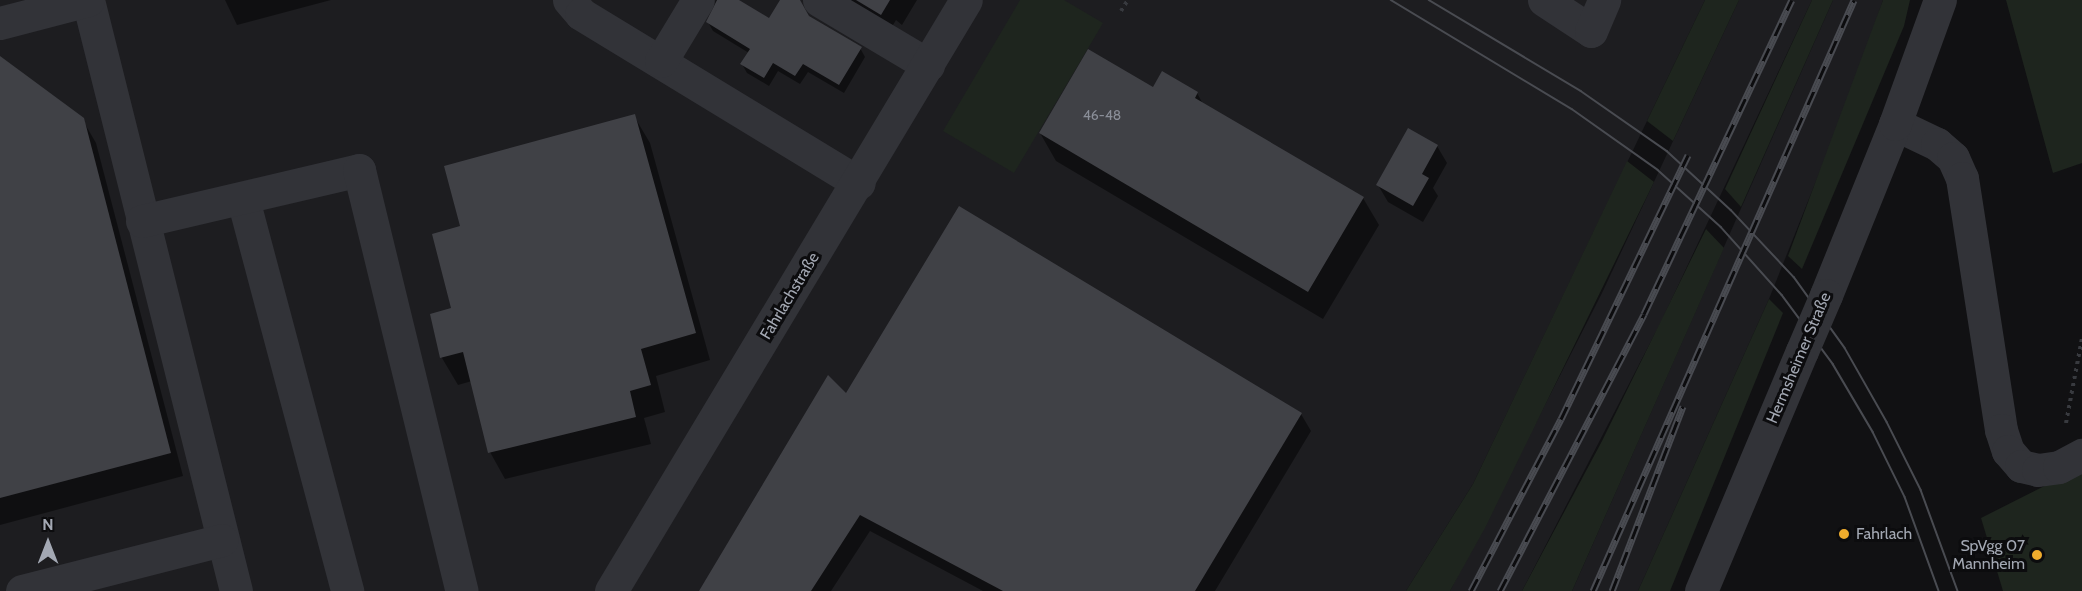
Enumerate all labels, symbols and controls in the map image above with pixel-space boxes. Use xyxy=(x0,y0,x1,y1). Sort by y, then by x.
house number: 46-48 xyxy=(1083,107,1121,123)
street label: Fahrlachstraße xyxy=(756,249,824,343)
street label: Hermsheimer Straße xyxy=(1763,290,1835,426)
north arrow xyxy=(18,513,78,573)
text: N xyxy=(42,515,54,534)
place label: Fahrlach xyxy=(1856,524,1912,544)
marker: Fahrlach xyxy=(1837,527,1851,541)
place label: SpVgg 07 Mannheim xyxy=(1952,536,2025,574)
marker: SpVgg 07 Mannheim xyxy=(2030,548,2044,562)

